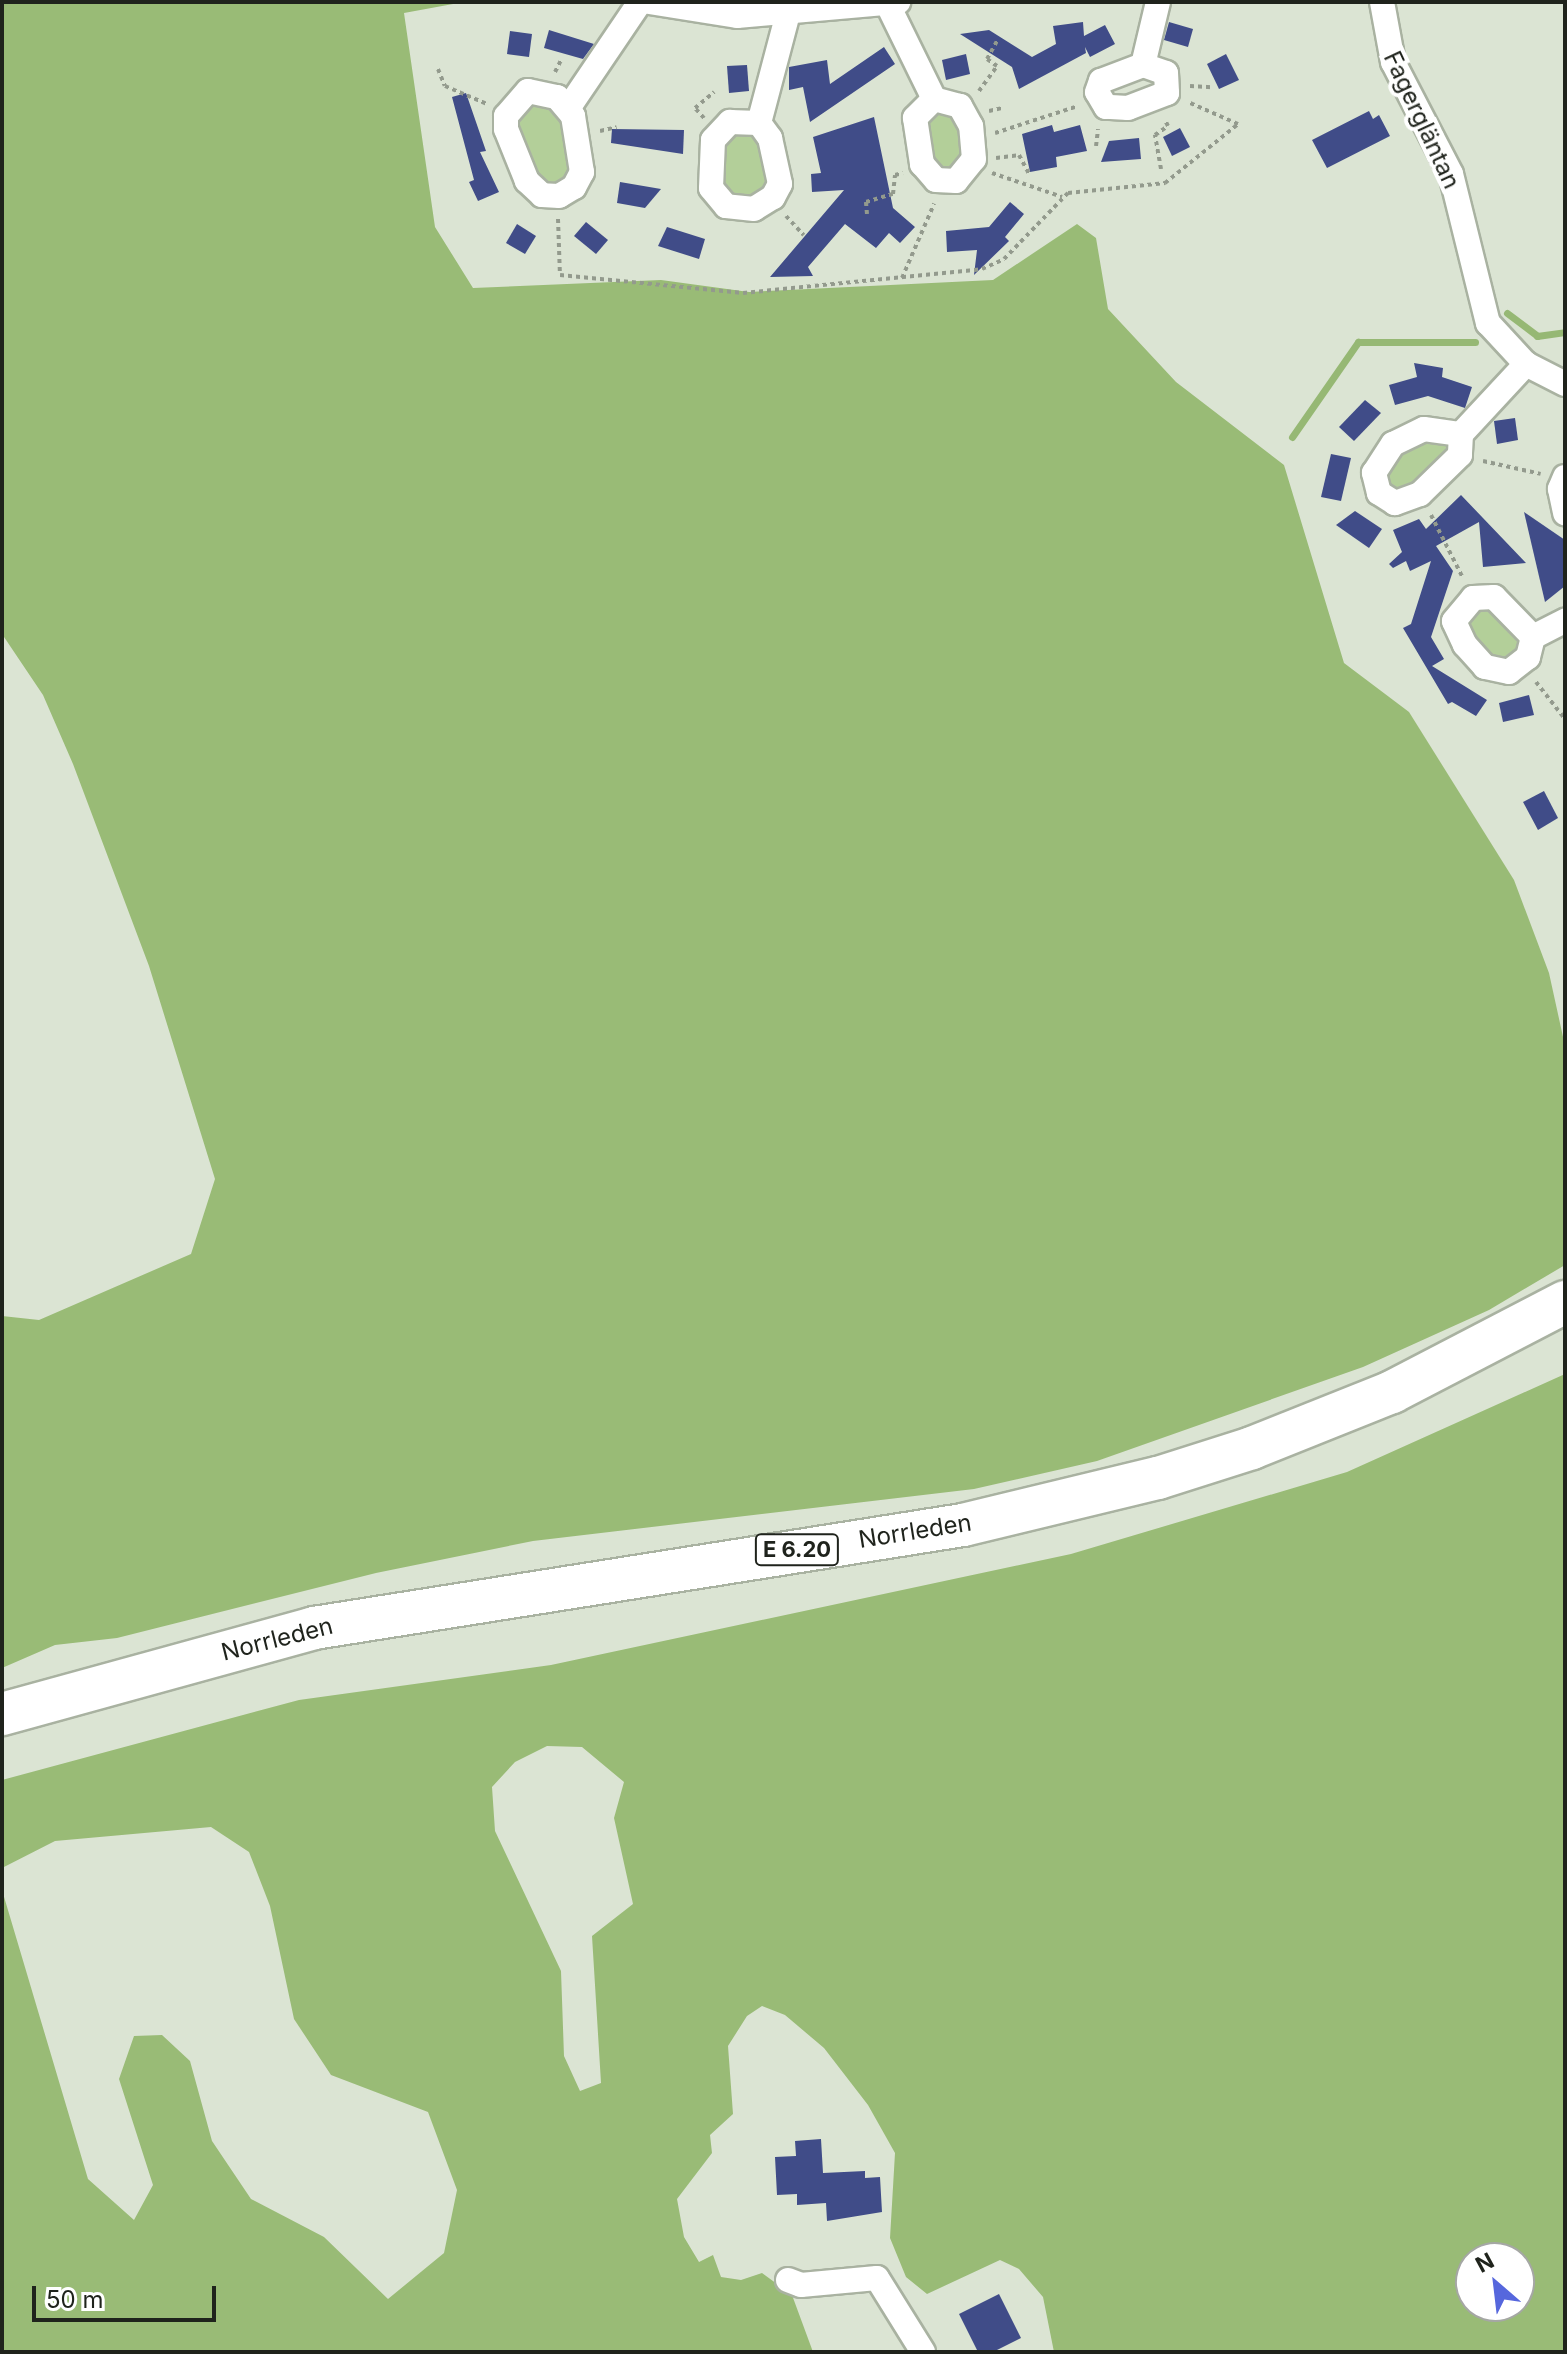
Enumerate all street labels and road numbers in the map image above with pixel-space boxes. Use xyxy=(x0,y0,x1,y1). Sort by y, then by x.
street label: Fagergläntan xyxy=(1378,47,1466,193)
street label: Norrleden xyxy=(856,1508,974,1554)
road number: E 6.20 xyxy=(753,1532,841,1568)
street label: Norrleden xyxy=(218,1611,336,1667)

